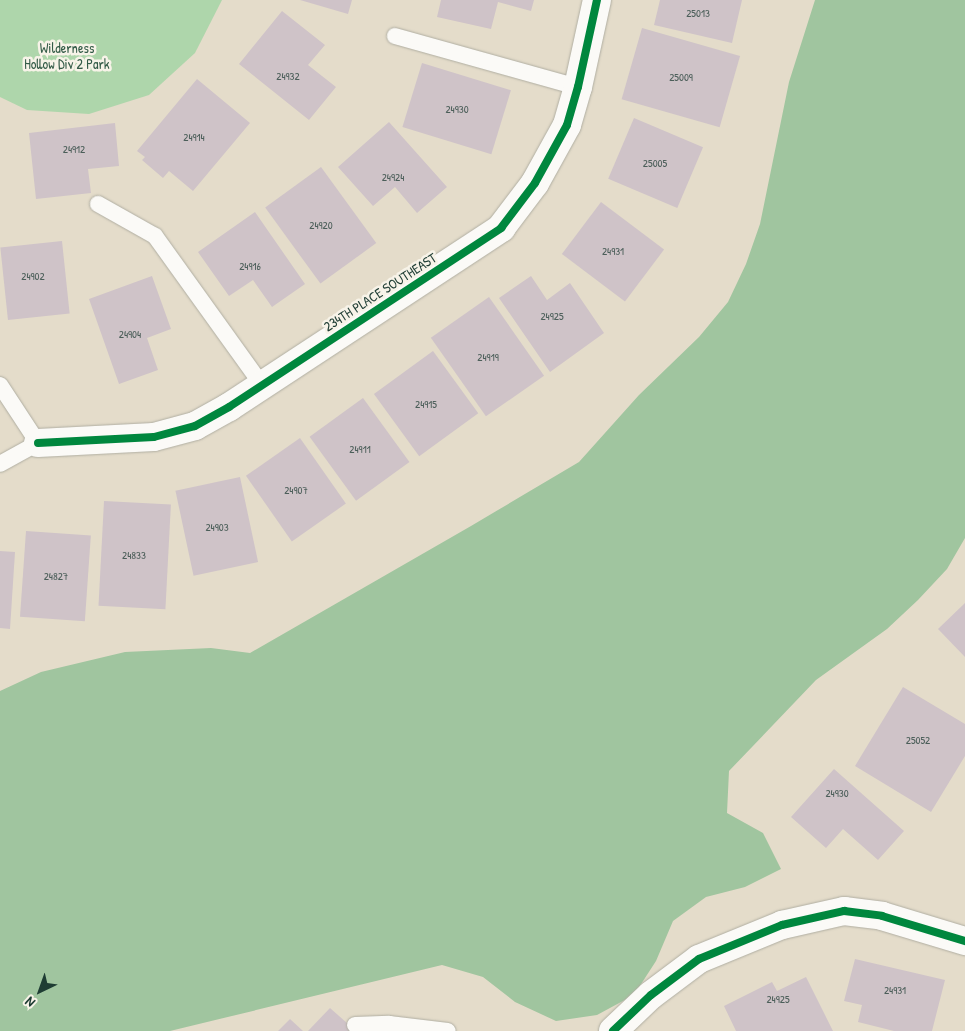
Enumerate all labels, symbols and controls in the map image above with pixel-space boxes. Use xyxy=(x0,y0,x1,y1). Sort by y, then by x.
house number: 25013 xyxy=(686,6,710,20)
park label: Wilderness Hollow Div 2 Park xyxy=(24,40,110,72)
house number: 24932 xyxy=(276,69,300,83)
house number: 25009 xyxy=(669,70,693,84)
house number: 24930 xyxy=(445,102,469,116)
house number: 24914 xyxy=(183,130,205,144)
house number: 24912 xyxy=(63,142,85,156)
house number: 25005 xyxy=(643,156,667,170)
house number: 24924 xyxy=(382,170,404,184)
house number: 24920 xyxy=(309,218,333,232)
house number: 24931 xyxy=(602,244,624,258)
street label: 234TH PLACE SOUTHEAST xyxy=(320,249,440,335)
house number: 24916 xyxy=(239,259,261,273)
house number: 24902 xyxy=(21,269,45,283)
house number: 24925 xyxy=(540,309,564,323)
house number: 24904 xyxy=(119,327,141,341)
house number: 24919 xyxy=(477,350,499,364)
house number: 24915 xyxy=(415,397,437,411)
house number: 24911 xyxy=(349,442,371,456)
house number: 24907 xyxy=(284,483,308,497)
house number: 24903 xyxy=(205,520,229,534)
house number: 24833 xyxy=(122,548,146,562)
house number: 24827 xyxy=(44,569,68,583)
house number: 25052 xyxy=(906,733,930,747)
house number: 24930 xyxy=(825,786,849,800)
north arrow xyxy=(15,966,65,1016)
house number: 24931 xyxy=(884,983,906,997)
house number: 24925 xyxy=(766,992,790,1006)
text: N xyxy=(21,993,39,1012)

